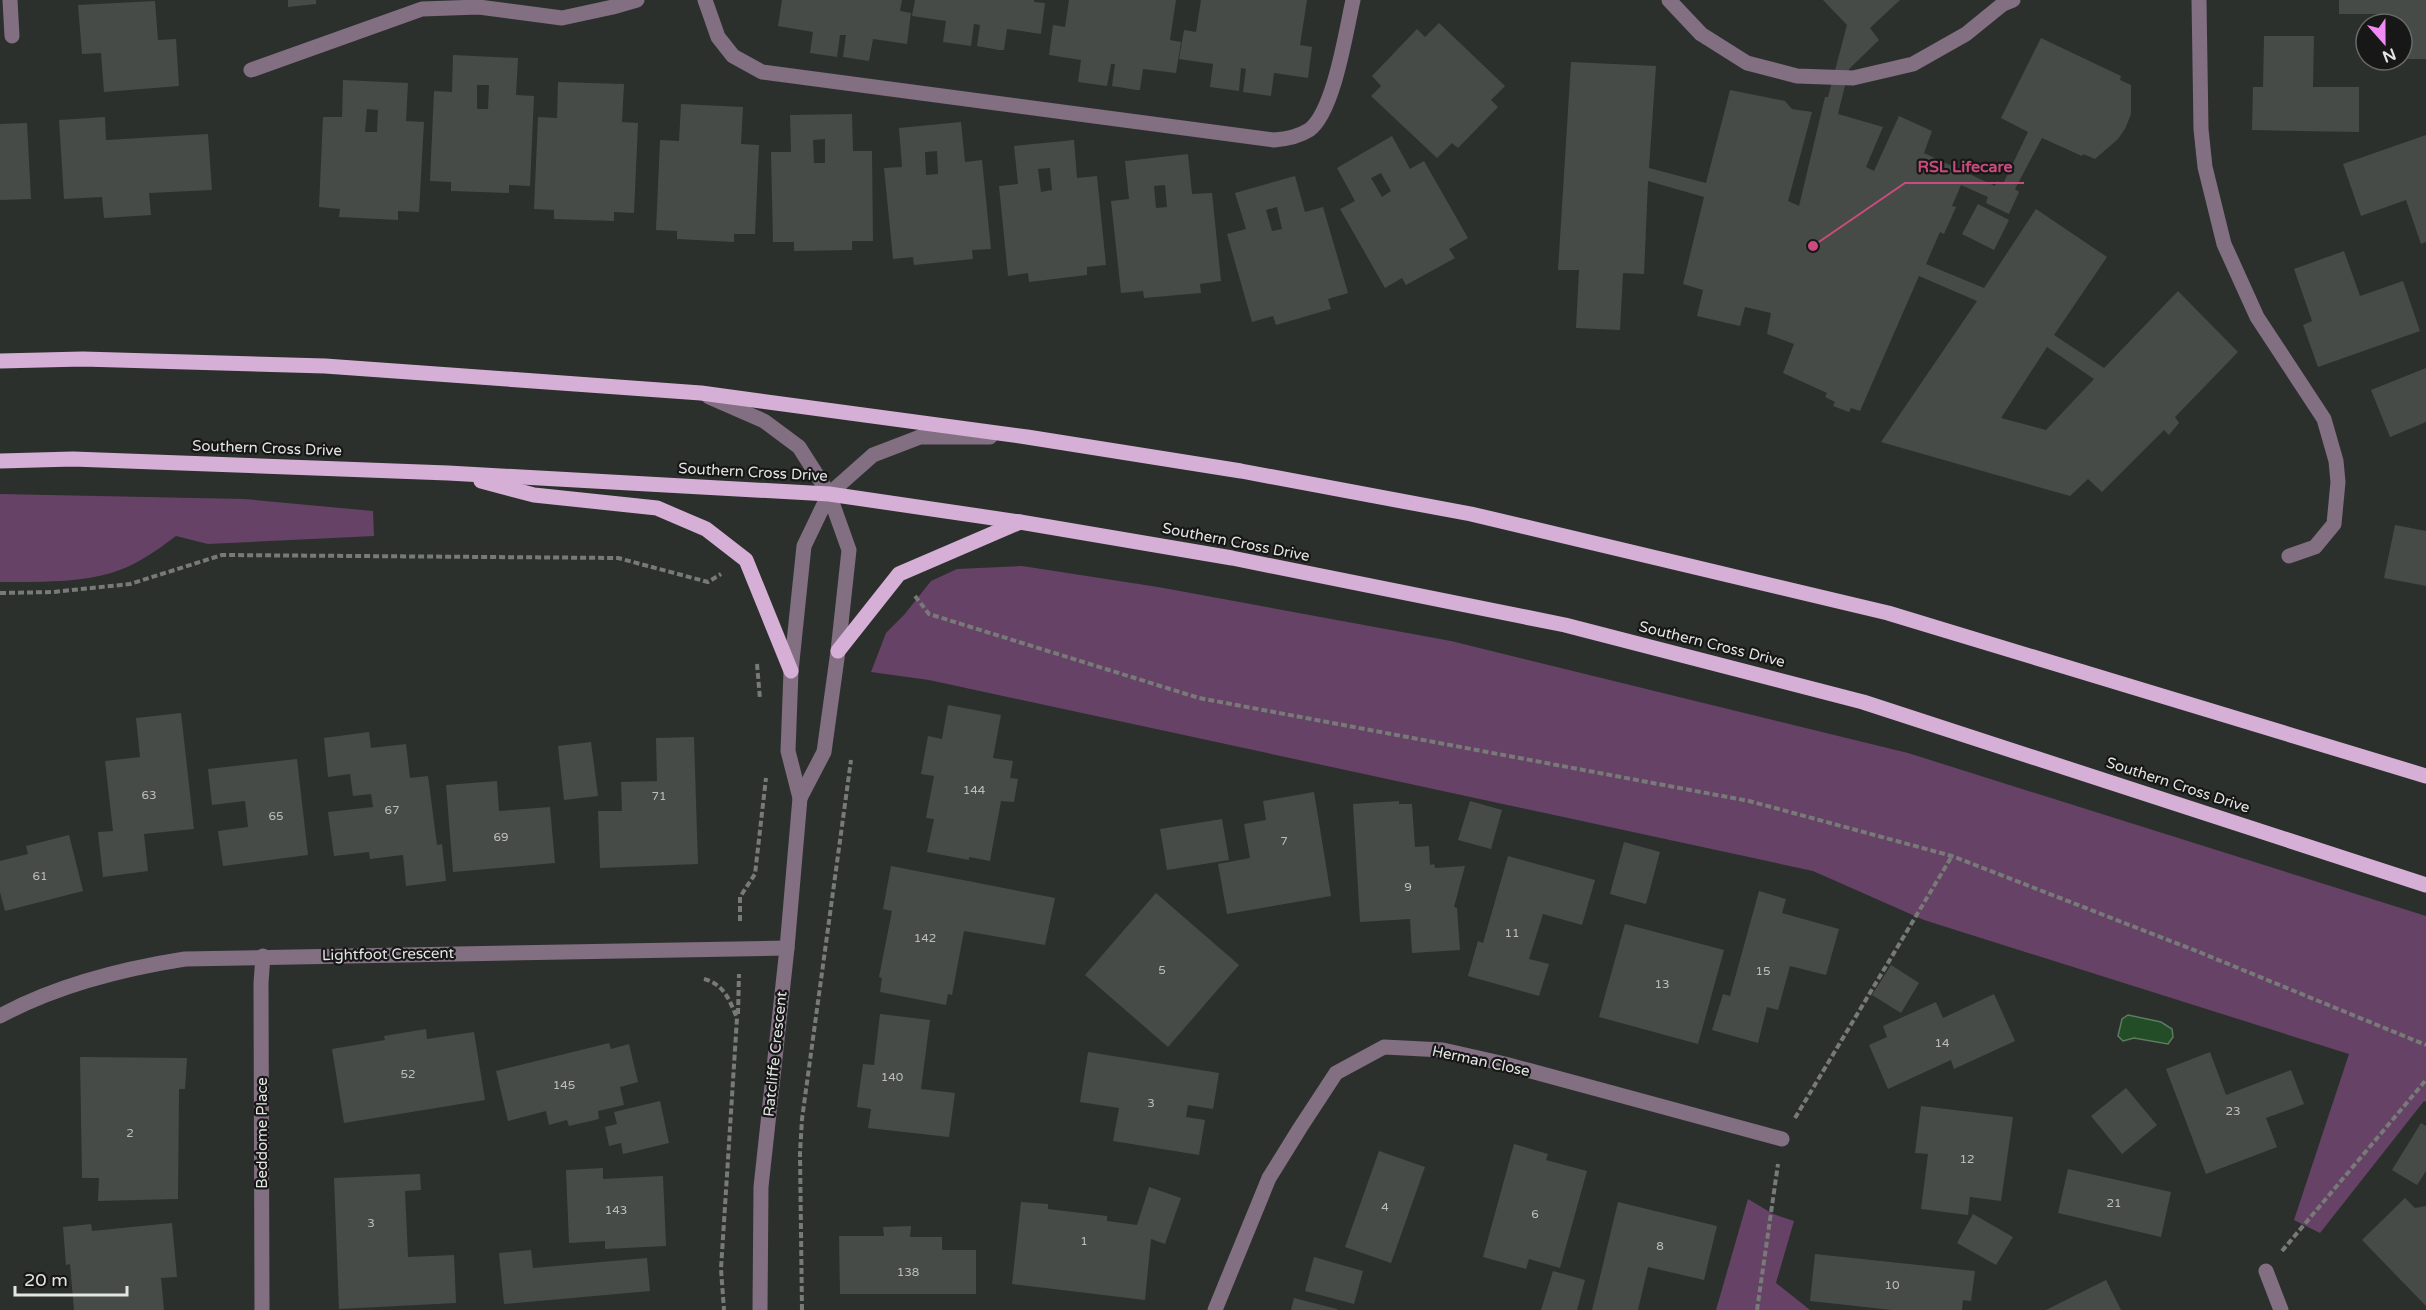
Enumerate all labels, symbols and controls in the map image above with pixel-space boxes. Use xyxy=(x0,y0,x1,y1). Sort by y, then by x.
north arrow xyxy=(2354,12,2414,72)
text: N xyxy=(2379,43,2399,67)
callout: RSL Lifecare xyxy=(1905,149,2024,183)
text: RSL Lifecare xyxy=(1918,157,2013,177)
street label: Southern Cross Drive xyxy=(192,436,342,460)
street label: Southern Cross Drive xyxy=(678,459,828,485)
street label: Southern Cross Drive xyxy=(1161,519,1311,565)
street label: Southern Cross Drive xyxy=(1637,617,1787,671)
street label: Southern Cross Drive xyxy=(2104,753,2252,817)
house number: 144 xyxy=(963,783,986,797)
house number: 63 xyxy=(141,788,157,802)
house number: 71 xyxy=(651,789,667,803)
house number: 67 xyxy=(384,803,400,817)
house number: 65 xyxy=(268,809,284,823)
house number: 69 xyxy=(493,830,509,844)
house number: 7 xyxy=(1280,834,1288,848)
house number: 61 xyxy=(32,869,48,883)
house number: 9 xyxy=(1404,880,1412,894)
house number: 11 xyxy=(1504,926,1520,940)
house number: 142 xyxy=(914,931,936,945)
street label: Lightfoot Crescent xyxy=(322,944,455,964)
house number: 5 xyxy=(1158,963,1166,977)
house number: 15 xyxy=(1755,964,1771,978)
house number: 13 xyxy=(1654,977,1670,991)
street label: Ratcliffe Crescent xyxy=(759,990,791,1118)
house number: 14 xyxy=(1934,1036,1950,1050)
street label: Herman Close xyxy=(1430,1042,1532,1080)
house number: 52 xyxy=(400,1067,416,1081)
house number: 140 xyxy=(881,1070,904,1084)
street label: Beddome Place xyxy=(253,1077,271,1189)
house number: 145 xyxy=(553,1078,575,1092)
house number: 3 xyxy=(1147,1096,1155,1110)
house number: 23 xyxy=(2225,1104,2241,1118)
house number: 2 xyxy=(126,1126,134,1140)
house number: 12 xyxy=(1959,1152,1975,1166)
house number: 21 xyxy=(2106,1196,2122,1210)
house number: 4 xyxy=(1381,1200,1389,1214)
house number: 143 xyxy=(605,1203,627,1217)
house number: 6 xyxy=(1531,1207,1539,1221)
house number: 3 xyxy=(367,1216,375,1230)
house number: 1 xyxy=(1080,1234,1088,1248)
house number: 8 xyxy=(1656,1239,1664,1253)
scale bar xyxy=(15,1259,128,1297)
house number: 138 xyxy=(897,1265,919,1279)
text: 20 m xyxy=(24,1269,68,1291)
house number: 10 xyxy=(1884,1278,1900,1292)

